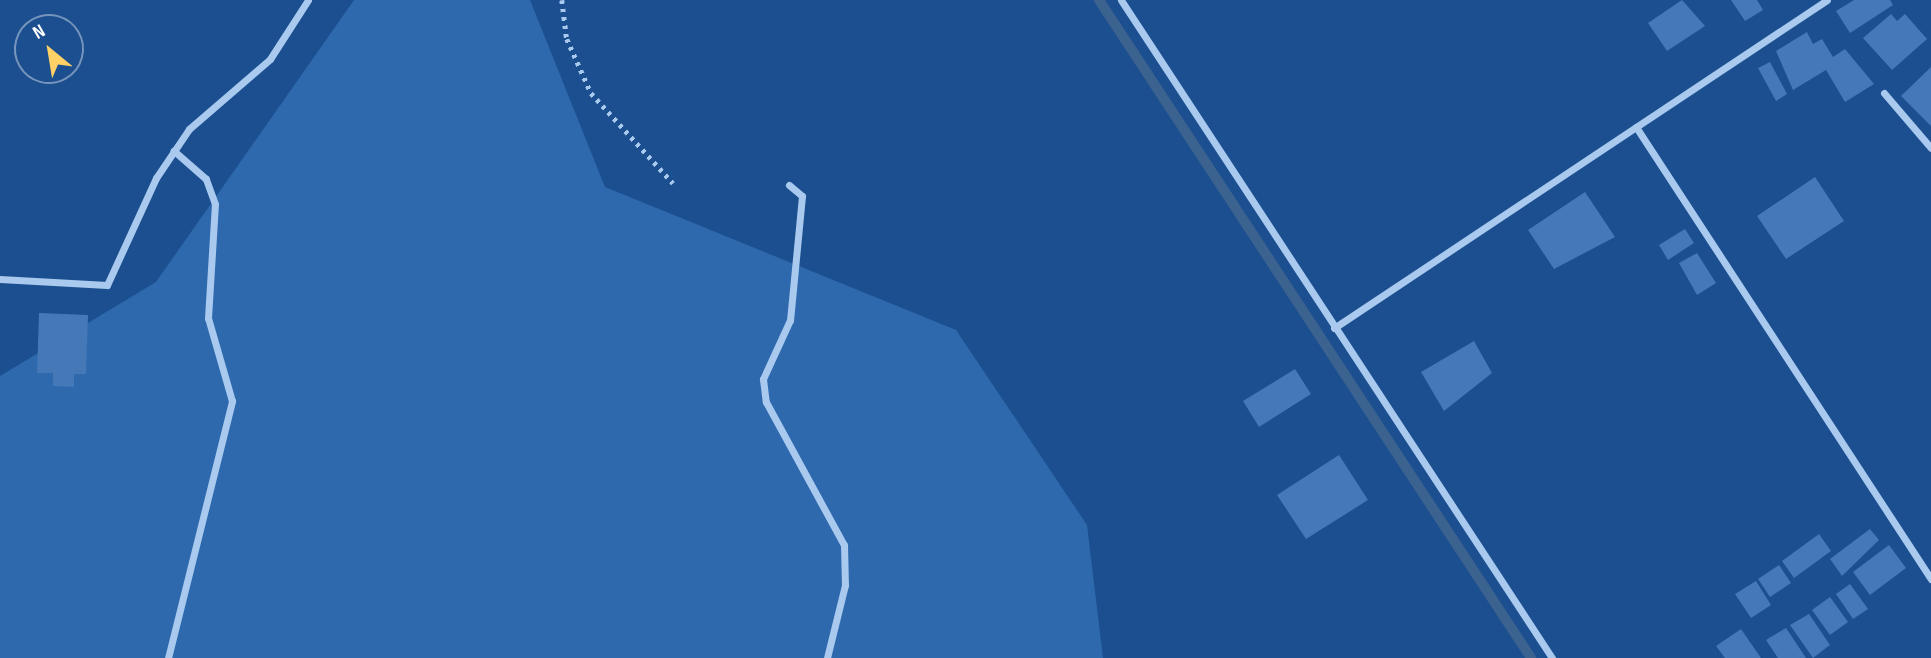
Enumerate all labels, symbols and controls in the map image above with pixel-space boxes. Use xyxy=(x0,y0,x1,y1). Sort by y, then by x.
north arrow xyxy=(14,14,84,84)
text: N xyxy=(29,20,49,45)

